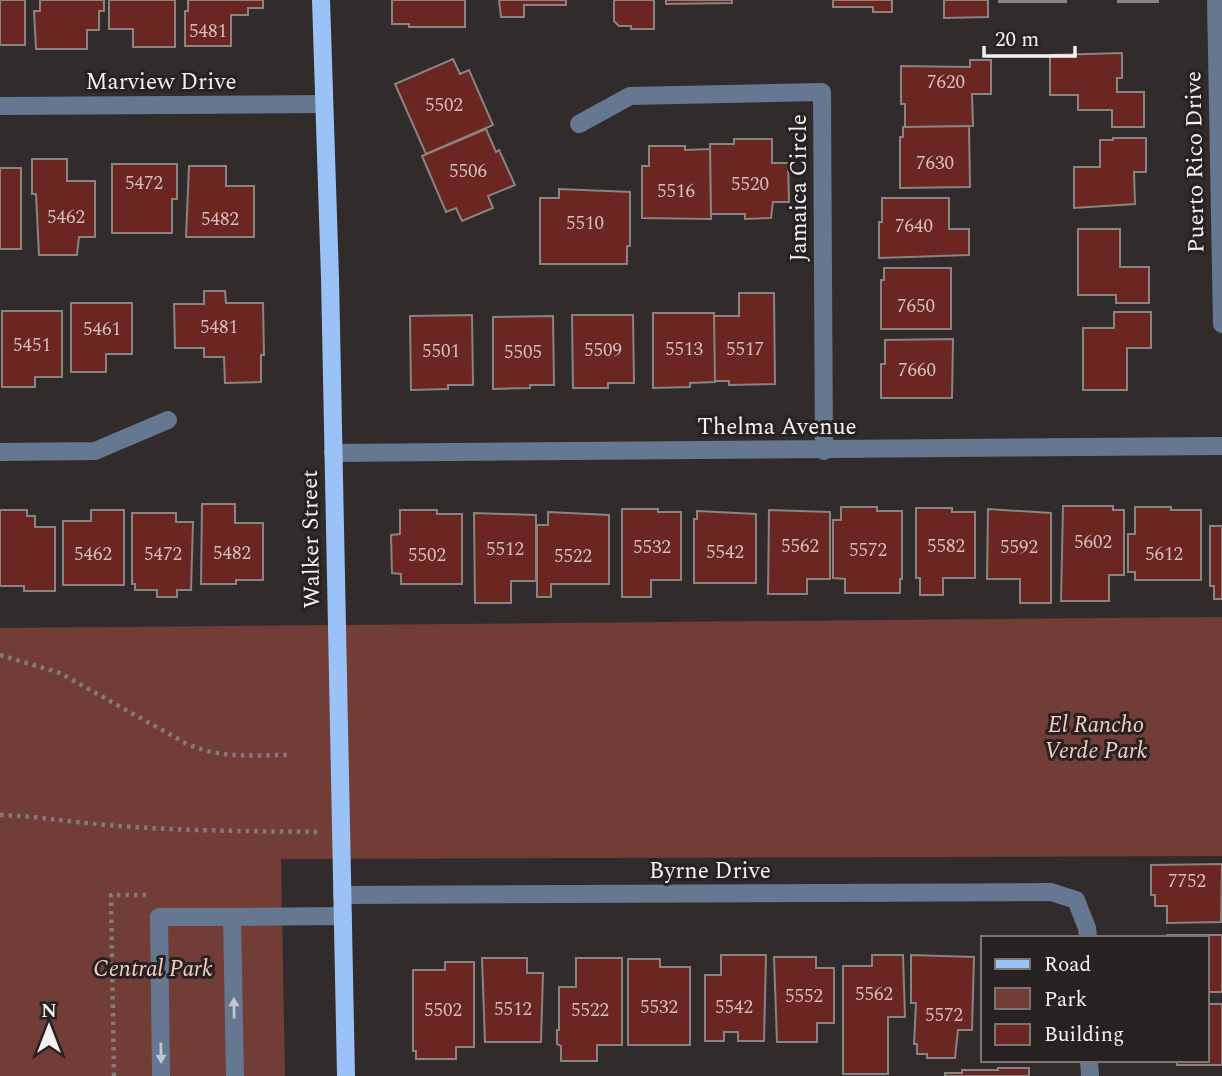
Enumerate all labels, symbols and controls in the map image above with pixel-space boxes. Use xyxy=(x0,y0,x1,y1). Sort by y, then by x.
scale bar xyxy=(984,14,1075,58)
house number: 5481 xyxy=(189,17,227,46)
text: 20 m xyxy=(995,24,1039,56)
street label: Marview Drive xyxy=(85,65,237,100)
house number: 7620 xyxy=(927,68,965,97)
street label: Puerto Rico Drive xyxy=(1176,71,1215,253)
house number: 5502 xyxy=(425,91,463,120)
street label: Jamaica Circle xyxy=(782,114,817,262)
house number: 7630 xyxy=(916,149,954,178)
house number: 5506 xyxy=(449,157,487,186)
house number: 5472 xyxy=(125,169,163,198)
house number: 5520 xyxy=(731,170,769,199)
house number: 5516 xyxy=(657,177,695,206)
house number: 5462 xyxy=(47,203,85,232)
house number: 5482 xyxy=(201,205,239,234)
house number: 5510 xyxy=(566,209,604,238)
house number: 7640 xyxy=(895,212,933,241)
house number: 7650 xyxy=(897,292,935,321)
house number: 5481 xyxy=(200,313,238,342)
house number: 5461 xyxy=(83,315,121,344)
house number: 5451 xyxy=(13,331,51,360)
house number: 5513 xyxy=(665,335,703,364)
house number: 5517 xyxy=(726,335,764,364)
house number: 5509 xyxy=(584,336,622,365)
house number: 5501 xyxy=(422,337,460,366)
house number: 5505 xyxy=(504,338,542,367)
house number: 7660 xyxy=(898,356,936,385)
street label: Thelma Avenue xyxy=(697,410,857,445)
street label: Walker Street xyxy=(293,469,330,609)
house number: 5602 xyxy=(1074,528,1112,557)
house number: 5562 xyxy=(781,532,819,561)
house number: 5582 xyxy=(927,532,965,561)
house number: 5532 xyxy=(633,533,671,562)
house number: 5592 xyxy=(1000,533,1038,562)
house number: 5512 xyxy=(486,535,524,564)
house number: 5572 xyxy=(849,536,887,565)
house number: 5542 xyxy=(706,538,744,567)
house number: 5482 xyxy=(213,539,251,568)
house number: 5462 xyxy=(74,540,112,569)
house number: 5472 xyxy=(144,540,182,569)
house number: 5612 xyxy=(1145,540,1183,569)
house number: 5502 xyxy=(408,541,446,570)
house number: 5522 xyxy=(554,542,592,571)
park label: El Rancho Verde Park xyxy=(1044,708,1148,769)
street label: Byrne Drive xyxy=(649,854,771,889)
house number: 7752 xyxy=(1168,867,1206,896)
legend xyxy=(981,936,1208,1062)
text: Road xyxy=(1044,949,1091,981)
park label: Central Park xyxy=(93,952,213,987)
house number: 5562 xyxy=(855,980,893,1009)
house number: 5552 xyxy=(785,982,823,1011)
text: Park xyxy=(1044,984,1088,1016)
north arrow xyxy=(14,992,84,1062)
house number: 5532 xyxy=(640,993,678,1022)
house number: 5542 xyxy=(715,993,753,1022)
house number: 5512 xyxy=(494,995,532,1024)
house number: 5502 xyxy=(424,996,462,1025)
house number: 5522 xyxy=(571,996,609,1025)
text: N xyxy=(41,997,57,1026)
one-way arrow xyxy=(228,997,240,1019)
house number: 5572 xyxy=(925,1001,963,1030)
text: Building xyxy=(1044,1019,1124,1051)
one-way arrow xyxy=(155,1042,167,1064)

